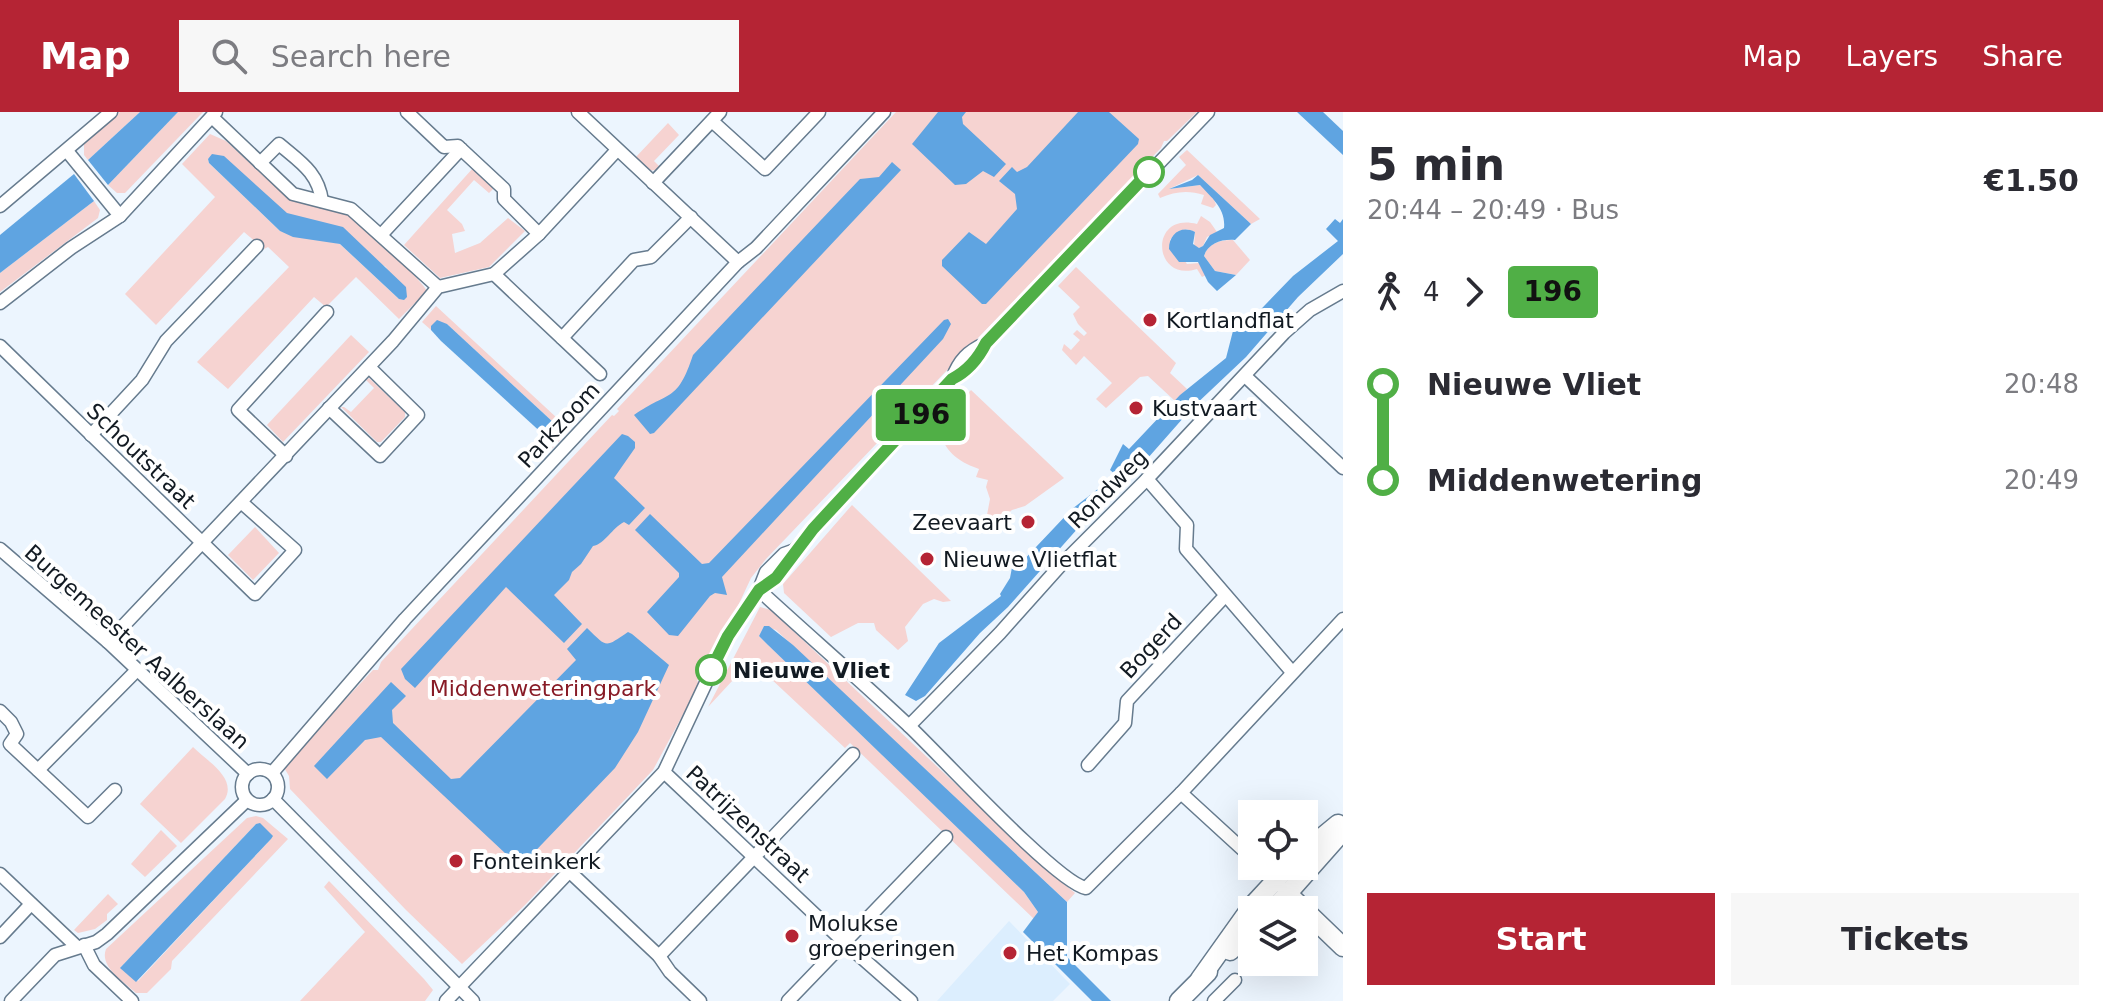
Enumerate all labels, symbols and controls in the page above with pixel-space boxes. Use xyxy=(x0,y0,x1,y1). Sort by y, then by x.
search box xyxy=(179,20,739,92)
text: Map xyxy=(40,34,131,78)
icon: search xyxy=(207,34,251,78)
text: Search here xyxy=(271,39,451,74)
text: Map xyxy=(1742,40,1802,73)
text: Layers xyxy=(1846,40,1938,73)
text: Share xyxy=(1982,40,2063,73)
text: 5 min xyxy=(1367,139,1505,190)
unlabelled marker xyxy=(1134,157,1164,187)
text: €1.50 xyxy=(1984,163,2079,198)
text: 20:44 – 20:49 · Bus xyxy=(1367,195,1619,225)
icon: walk xyxy=(1367,270,1411,314)
icon: forward xyxy=(1452,270,1496,314)
text: 196 xyxy=(1524,275,1582,308)
text: 4 xyxy=(1423,277,1440,307)
place label: Kortlandflat xyxy=(1166,308,1294,333)
marker: Kortlandflat xyxy=(1141,311,1159,329)
text: Nieuwe Vliet xyxy=(1427,367,1641,402)
text: 20:48 xyxy=(2004,369,2079,399)
street label: Parkzoom xyxy=(513,377,605,473)
line badge: 196 xyxy=(875,389,967,441)
place label: Kustvaart xyxy=(1152,396,1257,421)
street label: Schoutstraat xyxy=(82,398,201,514)
text: 196 xyxy=(892,398,950,431)
marker: Kustvaart xyxy=(1127,399,1145,417)
street label: Rondweg xyxy=(1063,444,1153,534)
text: Middenwetering xyxy=(1427,463,1702,498)
text: 20:49 xyxy=(2004,465,2079,495)
place label: Zeevaart xyxy=(912,510,1012,535)
marker: Zeevaart xyxy=(1019,513,1037,531)
street label: Burgemeester Aalberslaan xyxy=(20,540,254,754)
place label: Nieuwe Vlietflat xyxy=(943,547,1117,572)
marker: Nieuwe Vlietflat xyxy=(918,550,936,568)
street label: Bogerd xyxy=(1115,609,1187,683)
marker: Nieuwe Vliet xyxy=(696,655,726,685)
place label: Nieuwe Vliet xyxy=(733,658,890,683)
park label: Middenweteringpark xyxy=(430,676,656,701)
street label: Patrijzenstraat xyxy=(681,761,815,888)
map controls xyxy=(1238,800,1318,976)
button: locate xyxy=(1238,800,1318,880)
place label: Fonteinkerk xyxy=(472,849,601,874)
marker: Fonteinkerk xyxy=(447,852,465,870)
button: Start xyxy=(1367,893,1715,985)
button: Tickets xyxy=(1731,893,2079,985)
button: layers xyxy=(1238,896,1318,976)
place label: Molukse groeperingen xyxy=(808,911,956,961)
marker: Molukse groeperingen xyxy=(783,927,801,945)
place label: Het Kompas xyxy=(1026,941,1159,966)
marker: Het Kompas xyxy=(1001,944,1019,962)

